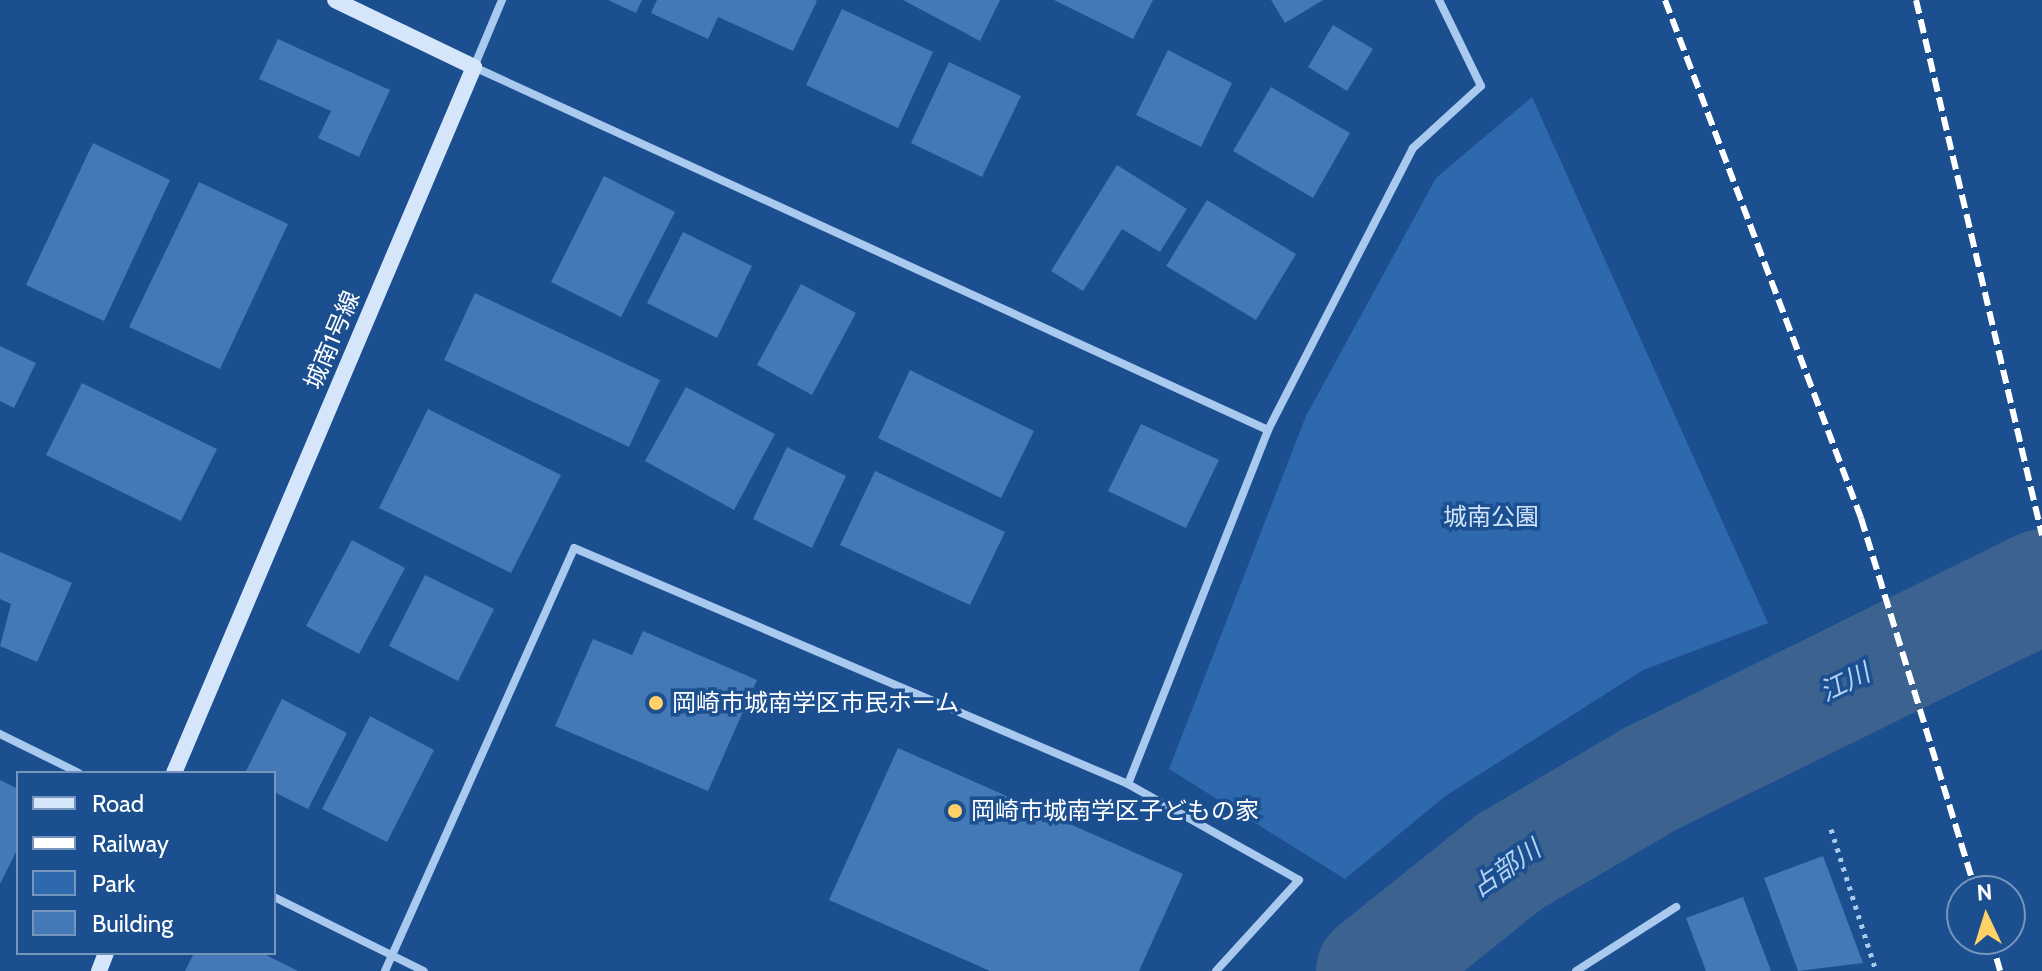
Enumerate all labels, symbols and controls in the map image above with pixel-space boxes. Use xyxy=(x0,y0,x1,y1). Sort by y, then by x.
street label: 城南1号線 xyxy=(298,287,366,393)
park label: 城南公園 xyxy=(1443,503,1539,531)
water label: 江川 xyxy=(1815,658,1875,708)
place label: 岡崎市城南学区市民ホーム xyxy=(672,689,960,717)
marker: 岡崎市城南学区市民ホーム xyxy=(647,694,665,712)
legend xyxy=(16,771,276,955)
text: Road xyxy=(92,789,144,818)
place label: 岡崎市城南学区子どもの家 xyxy=(971,797,1259,825)
marker: 岡崎市城南学区子どもの家 xyxy=(946,802,964,820)
text: Railway xyxy=(92,829,169,858)
water label: 占部川 xyxy=(1465,834,1547,904)
text: Park xyxy=(92,869,135,898)
north arrow xyxy=(1946,875,2026,955)
text: N xyxy=(1976,879,1993,907)
text: Building xyxy=(92,909,173,938)

